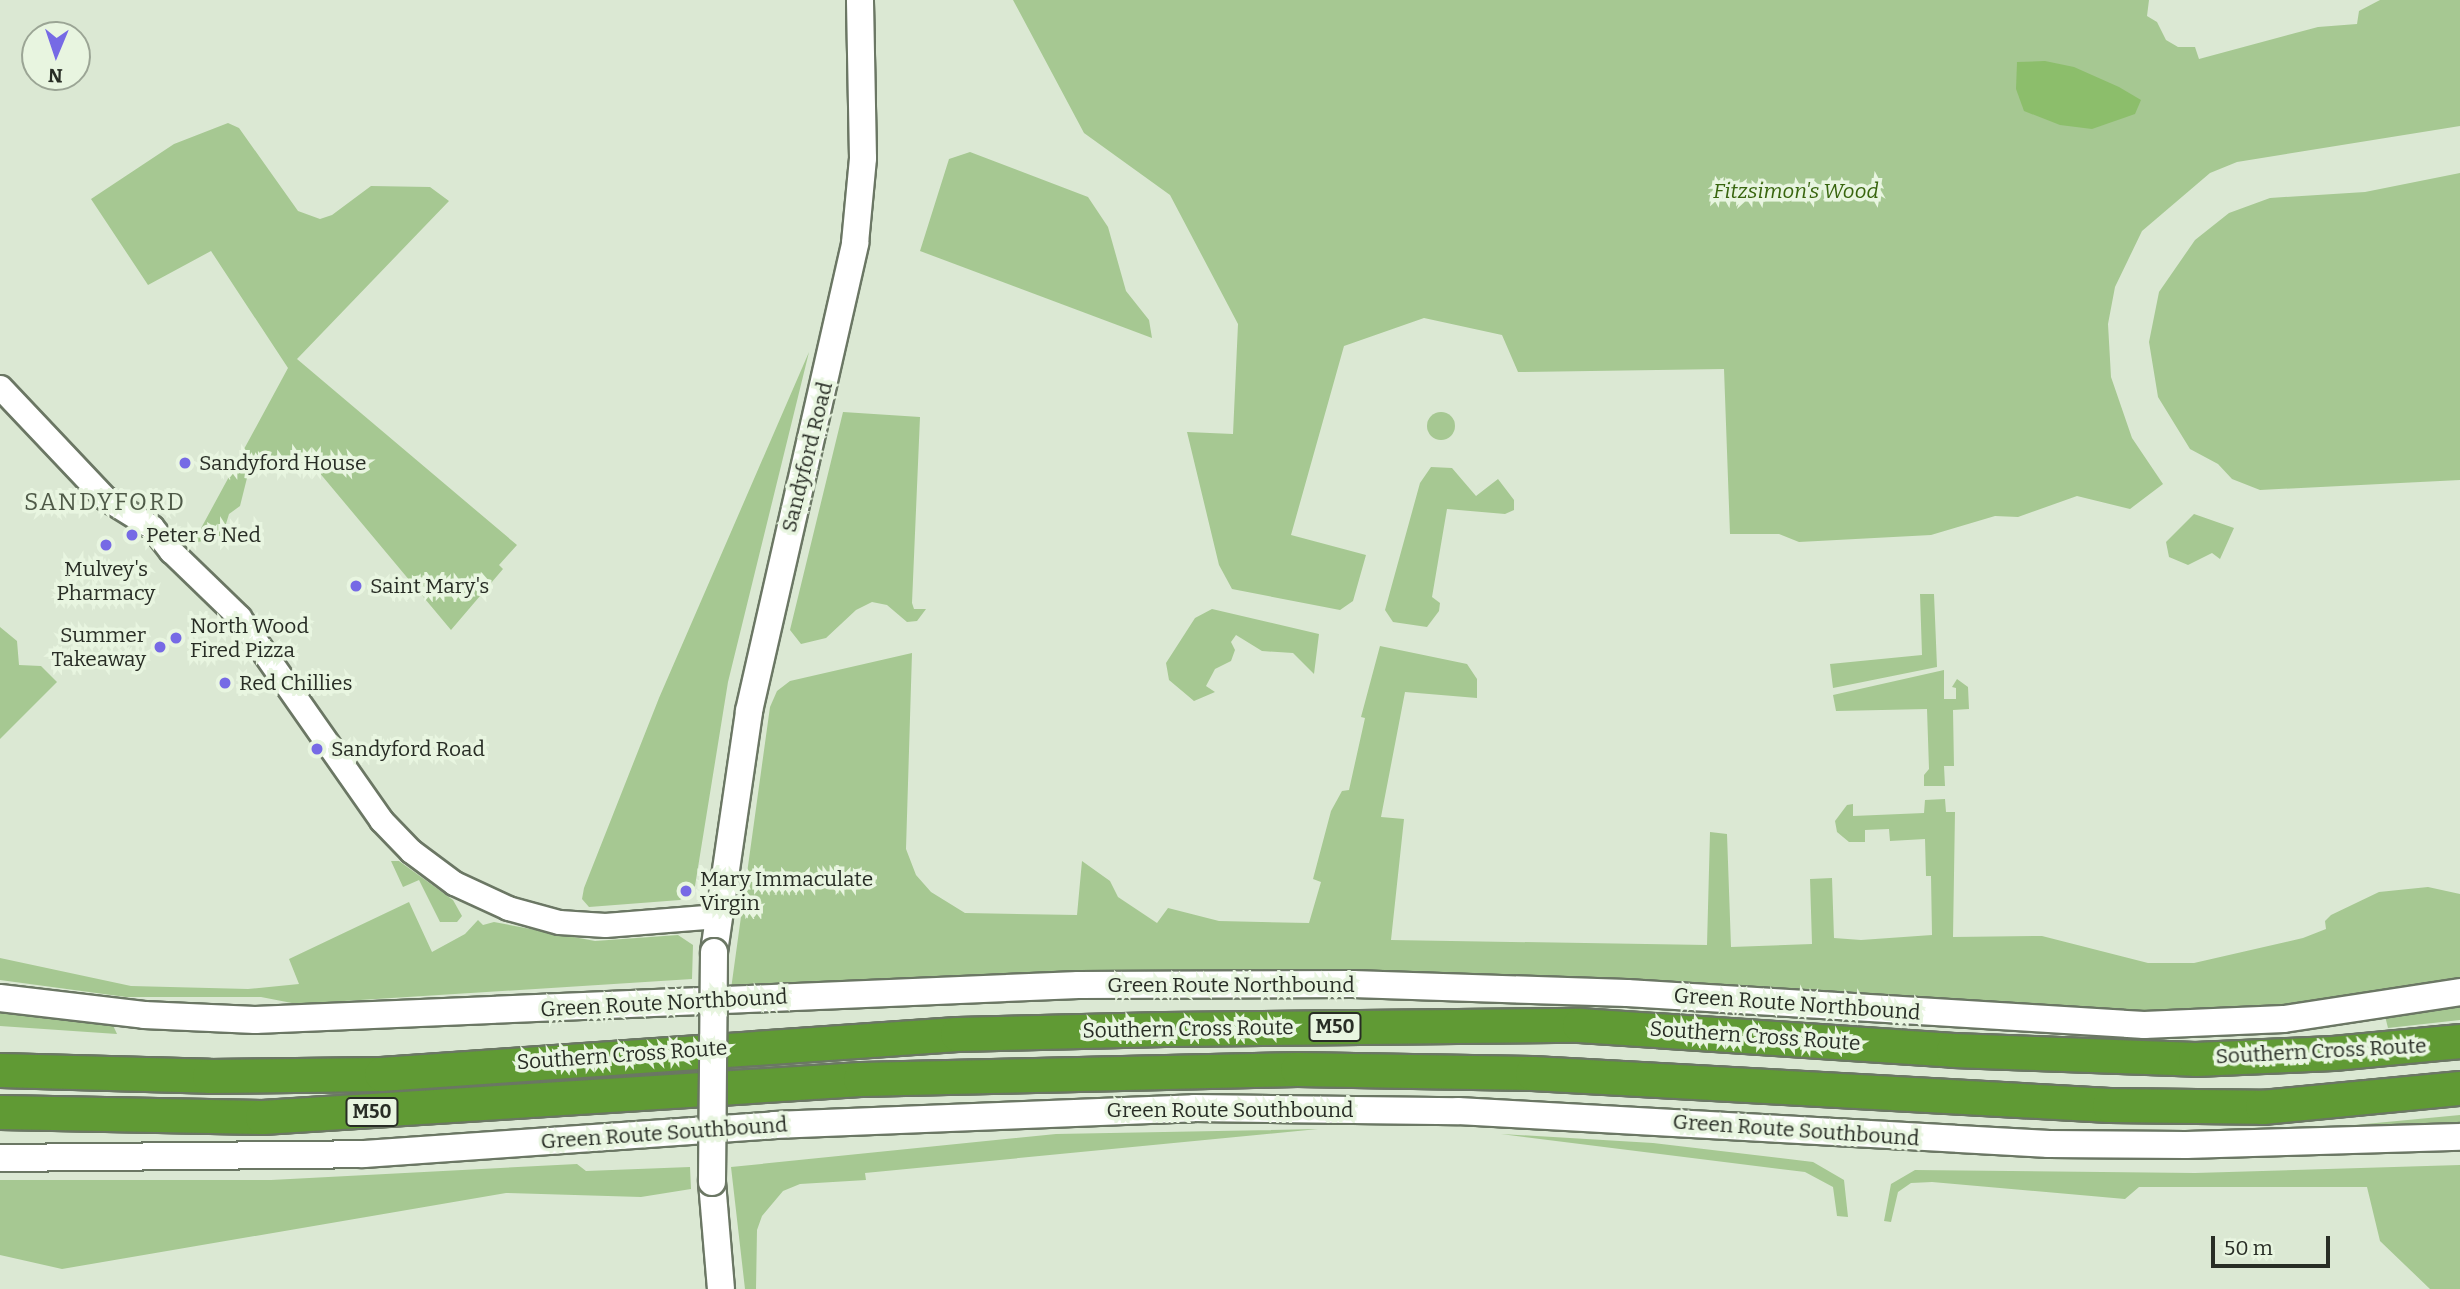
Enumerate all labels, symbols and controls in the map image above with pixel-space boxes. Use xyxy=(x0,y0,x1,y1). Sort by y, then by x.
north arrow xyxy=(21,21,91,91)
text: N xyxy=(48,64,63,87)
park label: Fitzsimon's Wood xyxy=(1713,178,1879,204)
street label: Sandyford Road xyxy=(776,379,838,535)
place label: Sandyford House xyxy=(199,450,367,476)
marker: Sandyford House xyxy=(177,455,193,471)
district label: SANDYFORD xyxy=(25,489,185,517)
place label: Peter & Ned xyxy=(146,522,261,548)
marker: Peter & Ned xyxy=(124,527,140,543)
marker: Mulvey's Pharmacy xyxy=(98,537,114,553)
place label: Mulvey's Pharmacy xyxy=(57,556,155,606)
place label: Saint Mary's xyxy=(370,573,489,599)
marker: Saint Mary's xyxy=(348,578,364,594)
place label: North Wood Fired Pizza xyxy=(190,613,309,663)
place label: Summer Takeaway xyxy=(51,622,146,672)
marker: North Wood Fired Pizza xyxy=(168,630,184,646)
marker: Summer Takeaway xyxy=(152,639,168,655)
place label: Red Chillies xyxy=(239,670,353,696)
marker: Red Chillies xyxy=(217,675,233,691)
place label: Sandyford Road xyxy=(331,736,485,762)
marker: Sandyford Road xyxy=(309,741,325,757)
place label: Mary Immaculate Virgin xyxy=(700,866,873,916)
marker: Mary Immaculate Virgin xyxy=(678,883,694,899)
street label: Green Route Northbound xyxy=(1107,972,1355,998)
street label: Green Route Northbound xyxy=(1673,983,1921,1025)
street label: Green Route Northbound xyxy=(540,984,788,1022)
road number: M50 xyxy=(1307,1012,1363,1042)
street label: Southern Cross Route xyxy=(1082,1015,1294,1043)
street label: Southern Cross Route xyxy=(1649,1016,1861,1056)
street label: Southern Cross Route xyxy=(2215,1033,2427,1069)
street label: Southern Cross Route xyxy=(516,1035,728,1075)
road number: M50 xyxy=(344,1096,400,1128)
street label: Green Route Southbound xyxy=(1106,1097,1354,1123)
street label: Green Route Southbound xyxy=(1672,1109,1920,1151)
street label: Green Route Southbound xyxy=(540,1112,788,1154)
scale bar xyxy=(2215,1222,2334,1266)
text: 50 m xyxy=(2224,1235,2273,1261)

